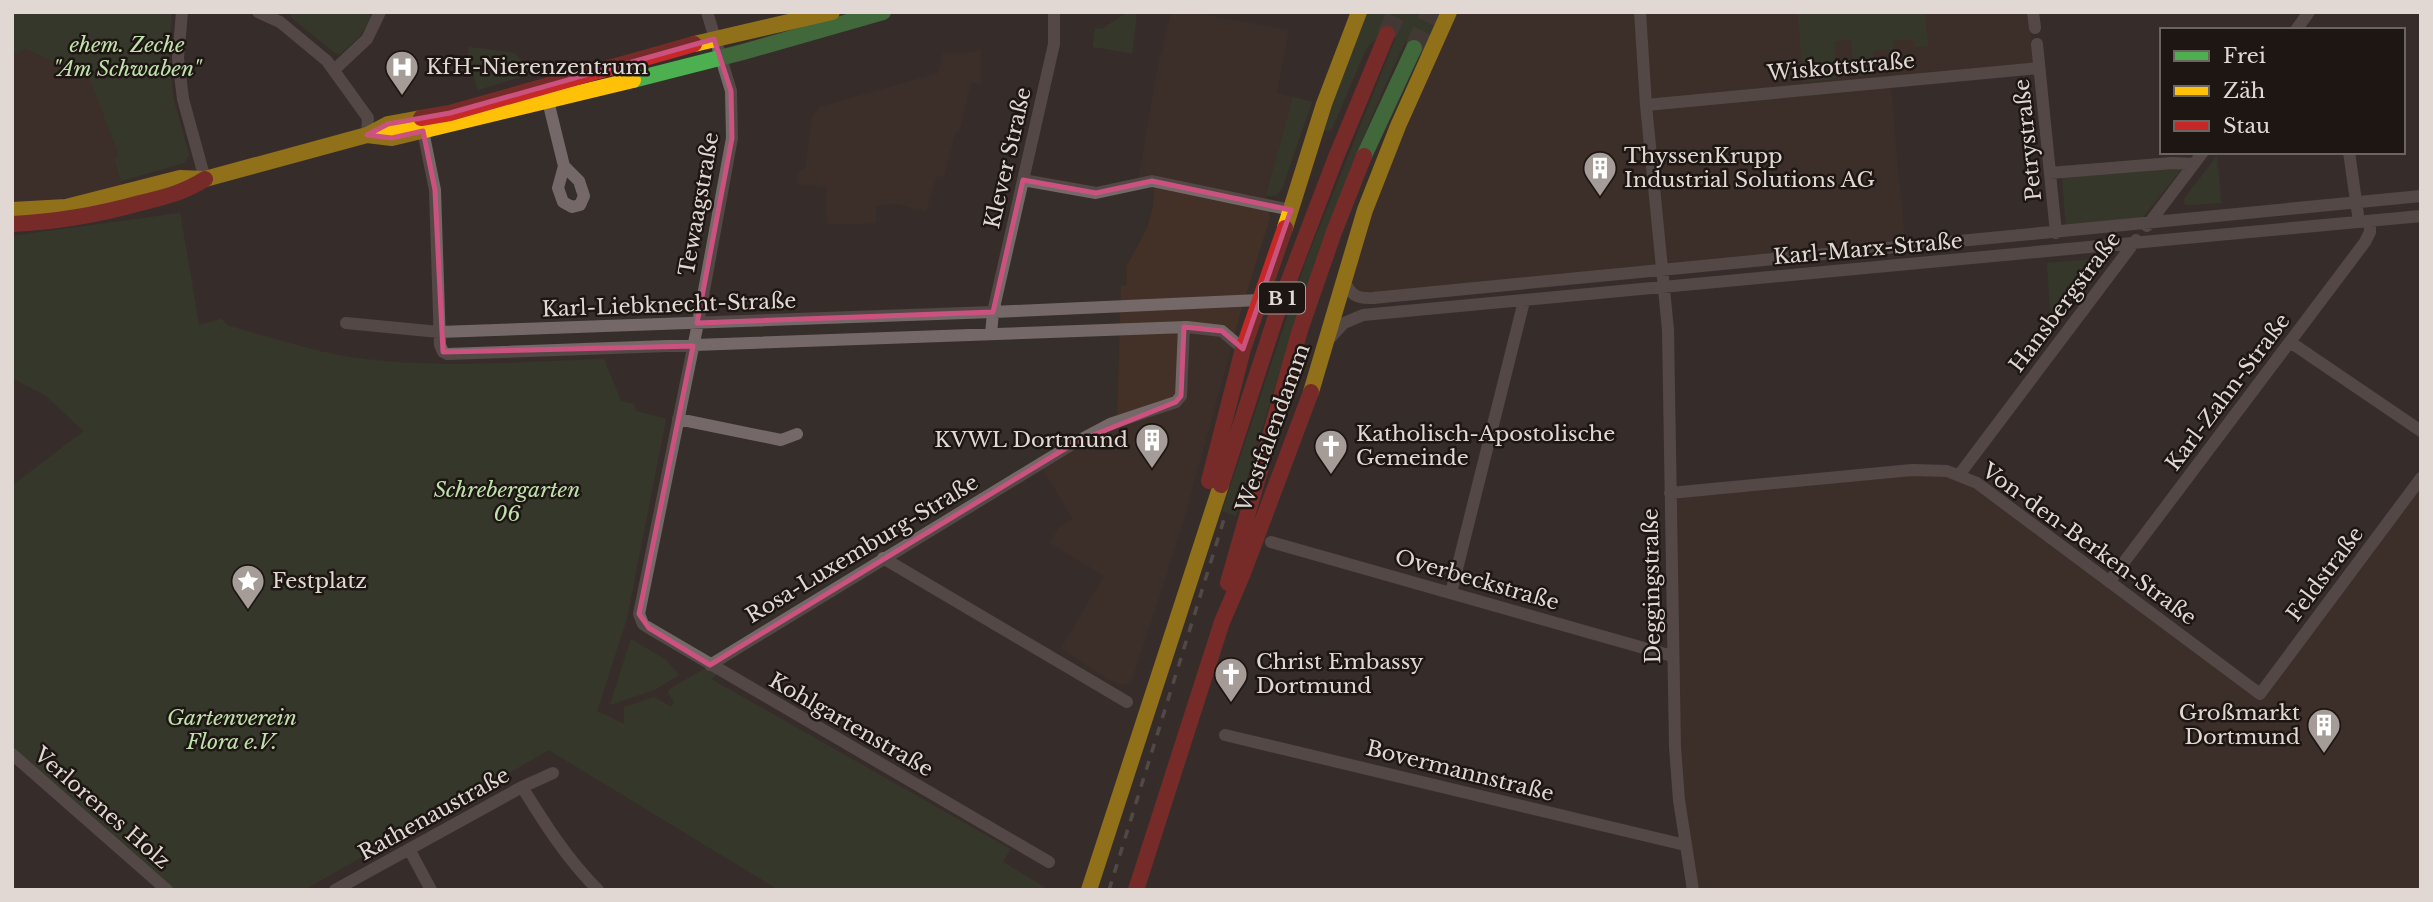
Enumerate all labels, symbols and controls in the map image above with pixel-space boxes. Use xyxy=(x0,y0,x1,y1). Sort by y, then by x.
legend xyxy=(2160,28,2405,154)
park label: ehem. Zeche "Am Schwaben" xyxy=(53,32,203,82)
text: Frei xyxy=(2223,43,2266,69)
hospital icon: KfH-Nierenzentrum xyxy=(383,48,421,97)
street label: Wiskottstraße xyxy=(1765,48,1916,87)
place label: KfH-Nierenzentrum xyxy=(426,54,649,80)
street label: Petrystraße xyxy=(2009,78,2047,202)
text: Zäh xyxy=(2223,78,2265,104)
street label: Klever Straße xyxy=(979,85,1037,231)
text: Stau xyxy=(2223,113,2270,139)
street label: Tewaagstraße xyxy=(674,130,724,278)
place label: ThyssenKrupp Industrial Solutions AG xyxy=(1624,143,1875,193)
building icon: ThyssenKrupp Industrial Solutions AG xyxy=(1581,149,1619,198)
street label: Hansbergstraße xyxy=(2004,227,2126,377)
street label: Karl-Marx-Straße xyxy=(1772,228,1964,270)
road number: B 1 xyxy=(1259,282,1305,314)
street label: Karl-Liebknecht-Straße xyxy=(541,288,797,322)
street label: Karl-Zahn-Straße xyxy=(2160,308,2296,476)
street label: Westfalendamm xyxy=(1230,340,1316,517)
building icon: KVWL Dortmund xyxy=(1133,421,1171,470)
place label: Katholisch-Apostolische Gemeinde xyxy=(1356,421,1615,471)
place label: KVWL Dortmund xyxy=(934,427,1128,453)
church icon: Katholisch-Apostolische Gemeinde xyxy=(1312,427,1350,476)
street label: Von-den-Berken-Straße xyxy=(1976,457,2201,631)
street label: Rosa-Luxemburg-Straße xyxy=(741,469,983,629)
park label: Schrebergarten 06 xyxy=(434,477,580,527)
street label: Deggingstraße xyxy=(1638,508,1666,664)
street label: Feldstraße xyxy=(2281,522,2369,626)
street label: Overbeckstraße xyxy=(1392,544,1562,616)
place icon: Festplatz xyxy=(229,562,267,611)
place label: Festplatz xyxy=(272,568,367,594)
place label: Christ Embassy Dortmund xyxy=(1256,649,1424,699)
church icon: Christ Embassy Dortmund xyxy=(1212,655,1250,704)
street label: Kohlgartenstraße xyxy=(764,668,938,782)
place label: Großmarkt Dortmund xyxy=(2179,700,2300,750)
park label: Gartenverein Flora e.V. xyxy=(167,705,297,755)
building icon: Großmarkt Dortmund xyxy=(2305,706,2343,755)
street label: Bovermannstraße xyxy=(1363,735,1557,807)
street label: Verlorenes Holz xyxy=(28,741,176,874)
street label: Rathenaustraße xyxy=(354,762,514,866)

